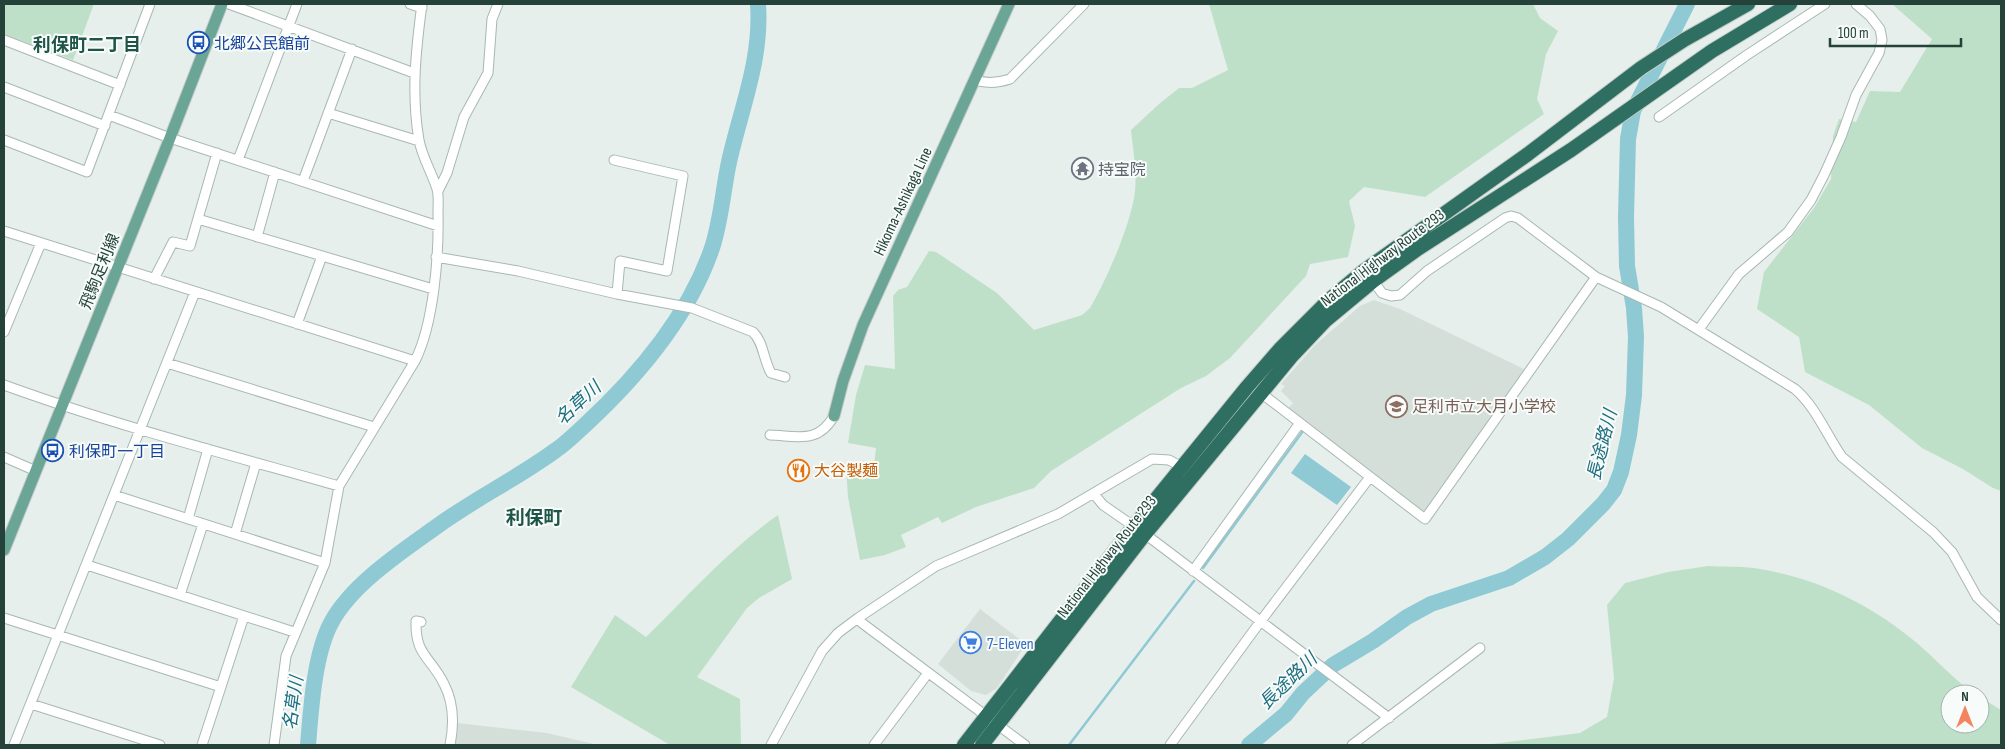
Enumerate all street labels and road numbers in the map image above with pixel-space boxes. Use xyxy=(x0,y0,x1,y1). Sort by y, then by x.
street label: Hikoma-Ashikaga Line xyxy=(870,144,937,259)
street label: National Highway Route 293 xyxy=(1317,206,1448,311)
street label: 飛駒足利線 xyxy=(77,231,124,312)
street label: National Highway Route 293 xyxy=(1054,492,1161,622)

